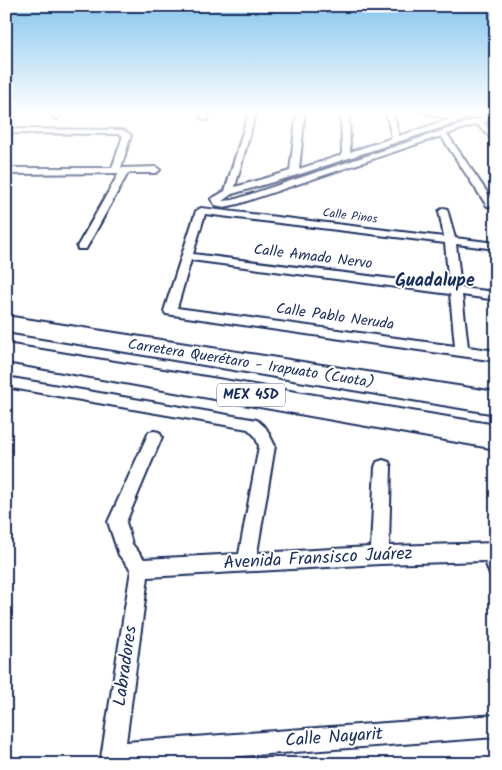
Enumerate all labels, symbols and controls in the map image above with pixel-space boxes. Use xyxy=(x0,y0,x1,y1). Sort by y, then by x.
street label: Calle Pinos xyxy=(321,203,379,229)
street label: Calle Amado Nervo xyxy=(252,238,374,276)
district label: Guadalupe xyxy=(395,267,475,296)
street label: Calle Pablo Neruda xyxy=(274,297,396,337)
street label: Carretera Querétaro - Irapuato (Cuota) xyxy=(126,333,376,395)
road number: MEX 45D xyxy=(217,384,285,406)
street label: Avenida Fransisco Juárez xyxy=(223,540,413,578)
street label: Labradores xyxy=(106,624,146,708)
street label: Calle Nayarit xyxy=(284,720,385,756)

